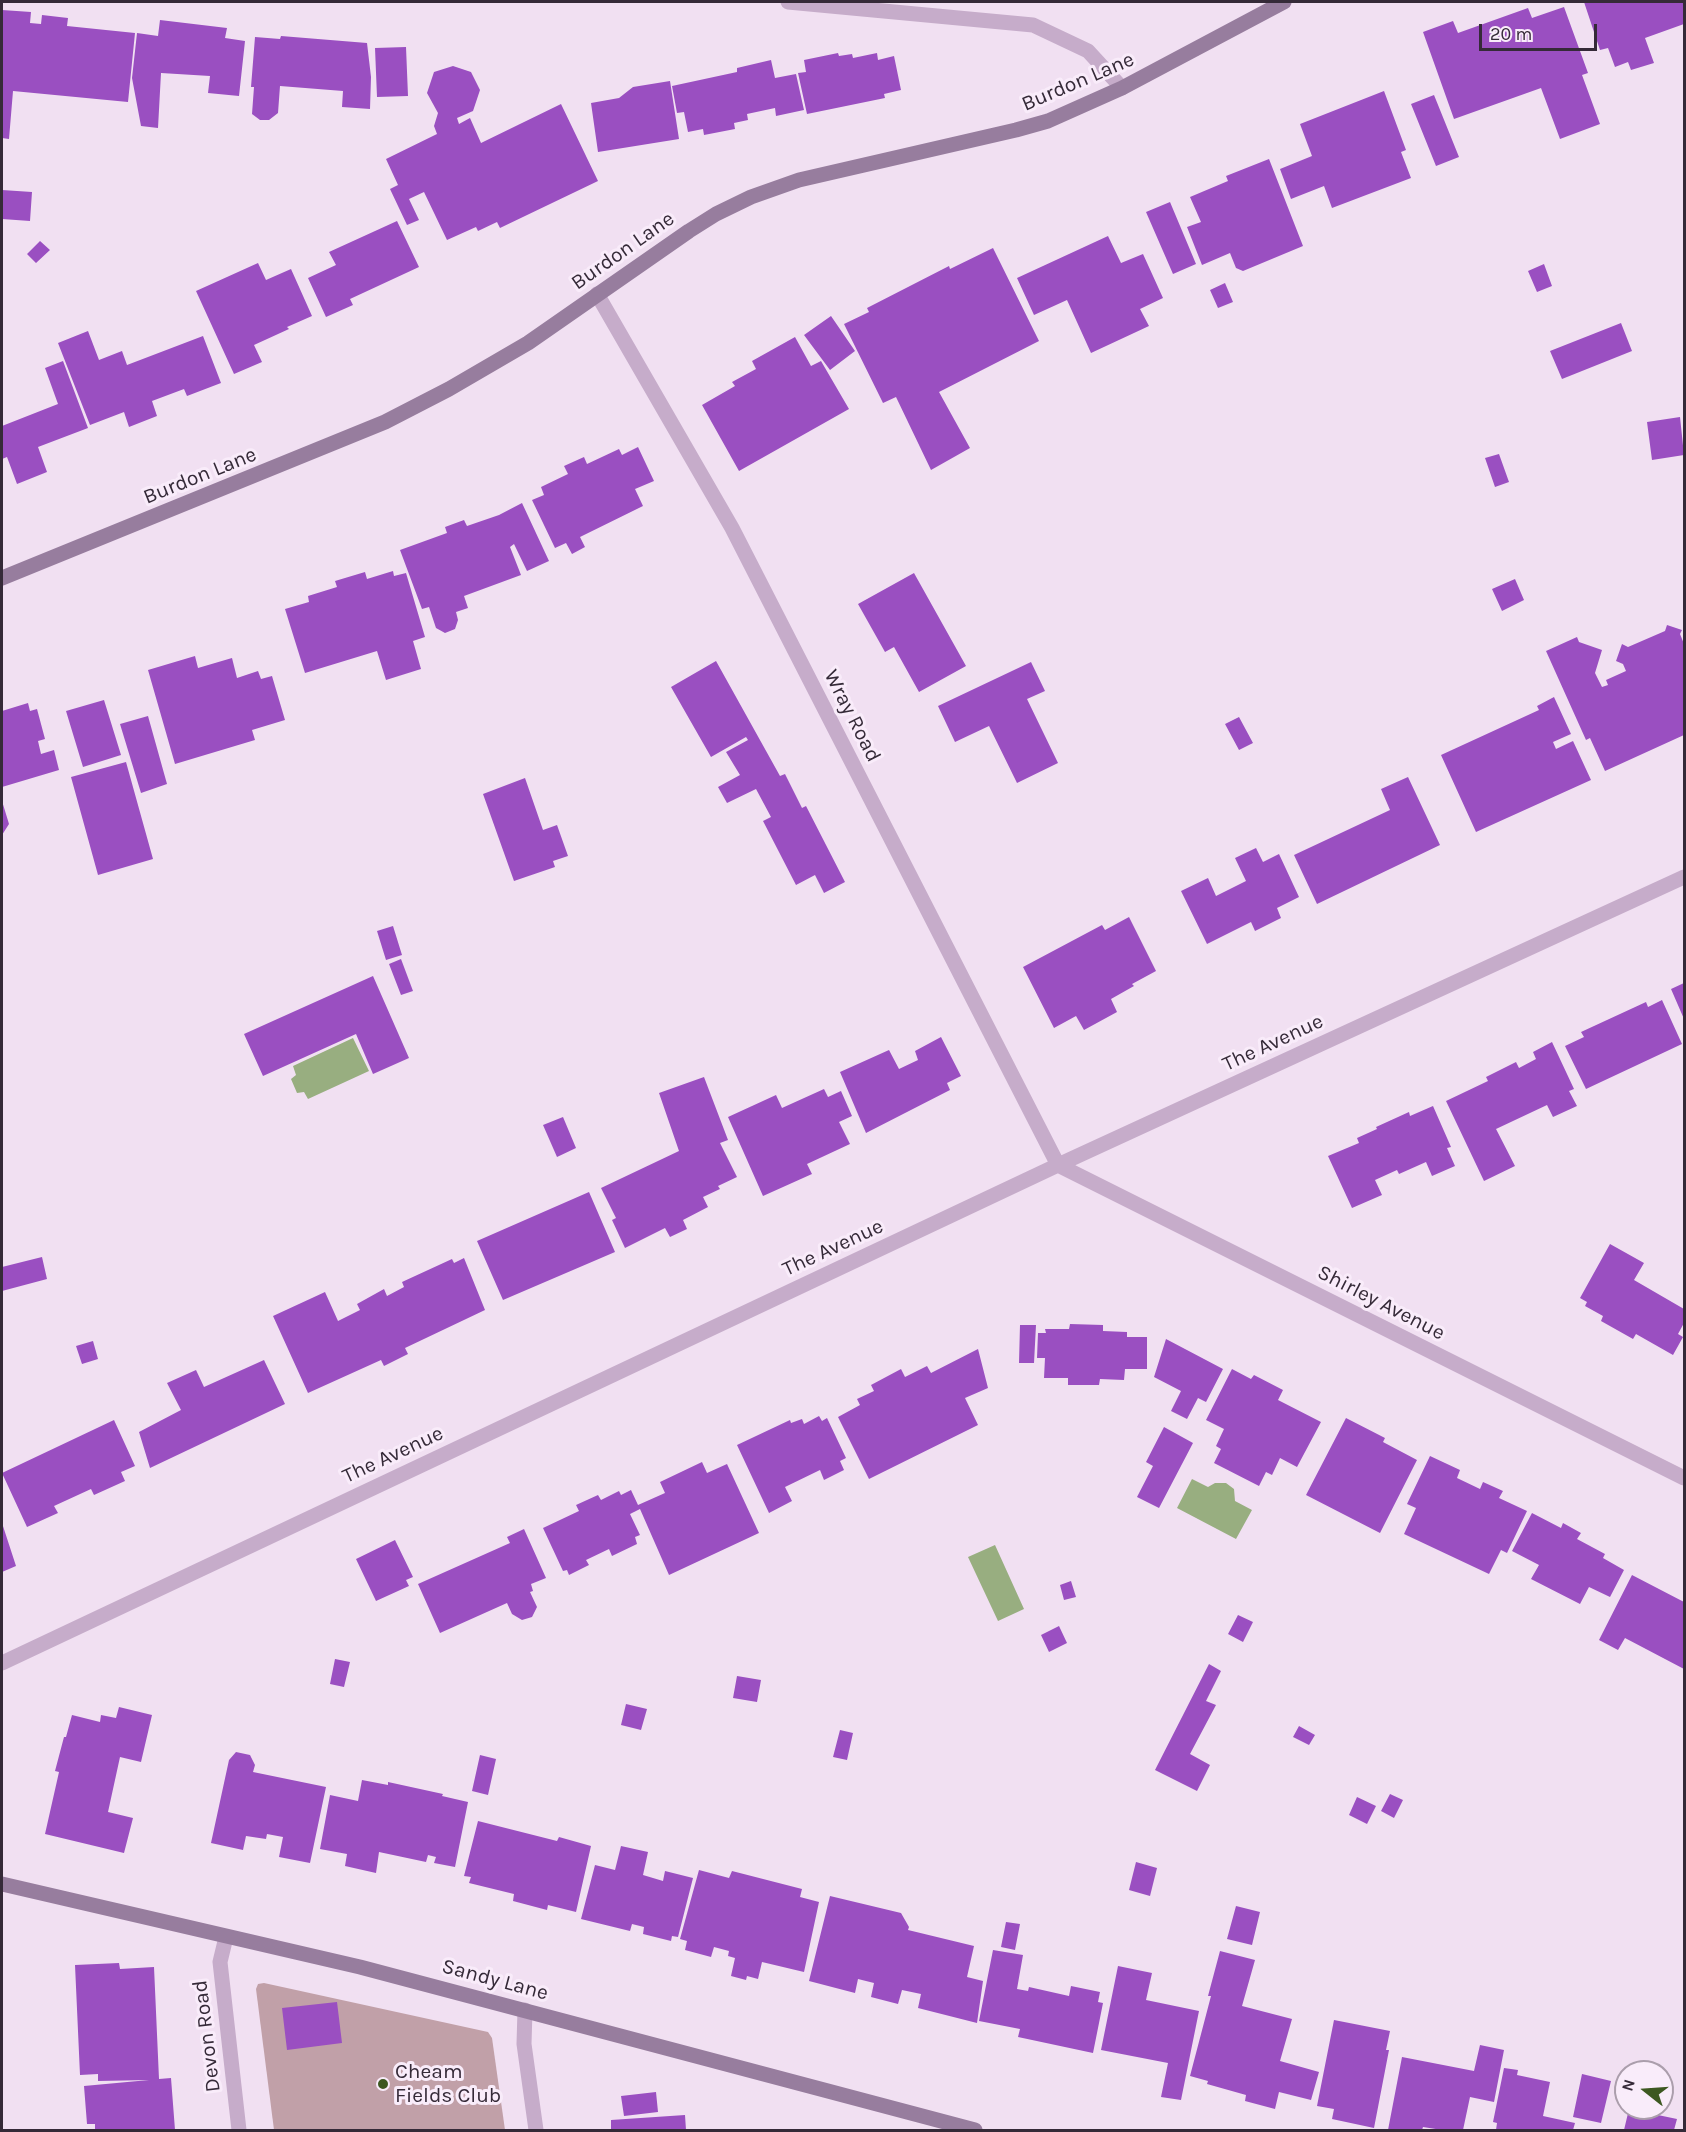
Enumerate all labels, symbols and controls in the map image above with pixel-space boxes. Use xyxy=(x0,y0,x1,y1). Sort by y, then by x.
scale bar xyxy=(1482,12,1600,50)
text: 20 m xyxy=(1490,23,1532,45)
street label: Burdon Lane xyxy=(1018,47,1138,117)
street label: Burdon Lane xyxy=(567,206,679,296)
street label: Burdon Lane xyxy=(140,442,260,510)
street label: Wray Road xyxy=(818,666,886,766)
street label: The Avenue xyxy=(1219,1009,1327,1077)
street label: The Avenue xyxy=(779,1214,887,1282)
street label: Shirley Avenue xyxy=(1313,1260,1449,1346)
street label: The Avenue xyxy=(339,1421,447,1489)
street label: Sandy Lane xyxy=(439,1954,551,2006)
street label: Devon Road xyxy=(188,1979,226,2093)
place label: Cheam Fields Club xyxy=(395,2059,501,2109)
north arrow xyxy=(1614,2060,1674,2120)
marker: Cheam Fields Club xyxy=(376,2077,390,2091)
text: N xyxy=(1617,2077,1639,2093)

